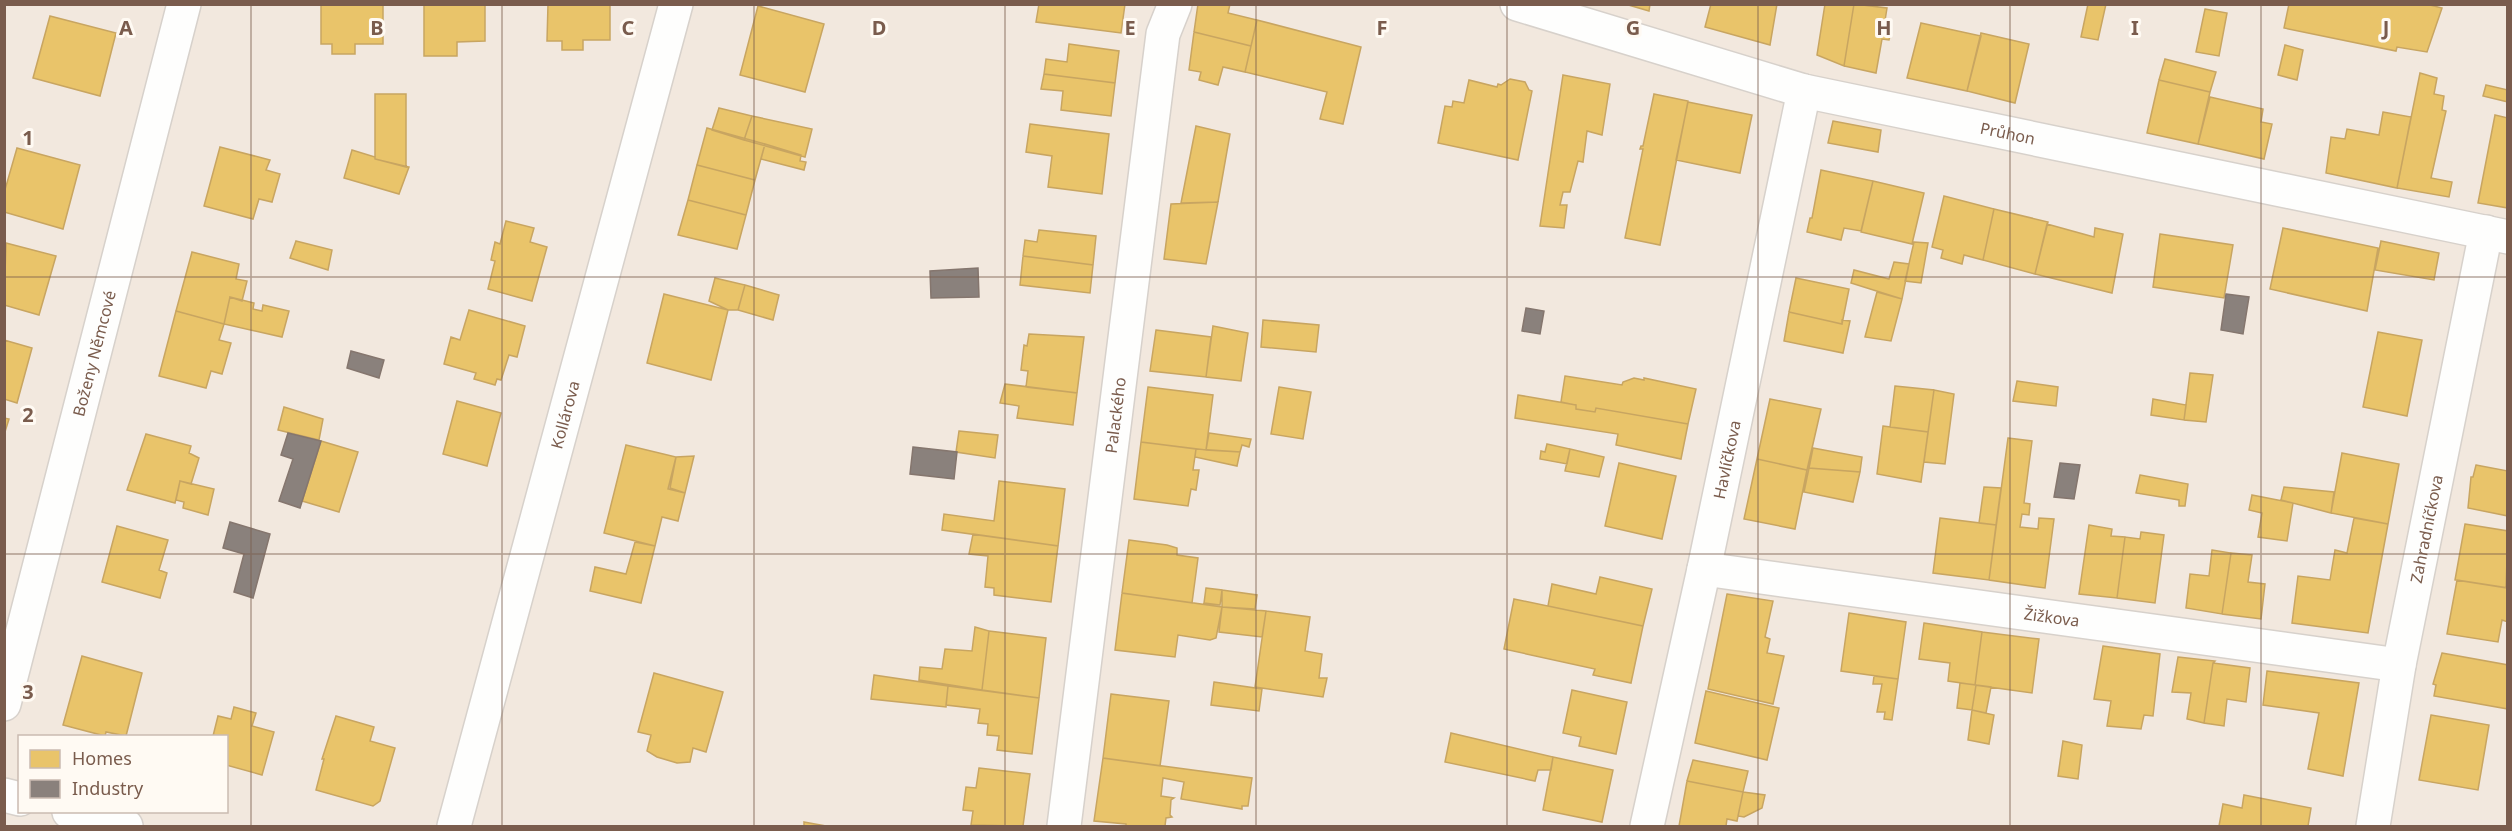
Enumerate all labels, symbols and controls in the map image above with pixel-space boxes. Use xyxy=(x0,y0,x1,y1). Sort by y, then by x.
text: A xyxy=(119,14,133,41)
text: B xyxy=(370,14,384,41)
text: C xyxy=(622,14,635,41)
text: D xyxy=(872,14,886,41)
text: E xyxy=(1124,14,1136,41)
text: F xyxy=(1377,14,1387,41)
text: G xyxy=(1626,14,1640,41)
text: H xyxy=(1876,14,1892,41)
text: I xyxy=(2131,14,2139,41)
text: J xyxy=(2381,14,2389,41)
street label: Průhon xyxy=(1978,117,2037,150)
text: 1 xyxy=(22,124,34,151)
street label: Boženy Němcové xyxy=(67,288,121,419)
street label: Palackého xyxy=(1100,376,1131,455)
street label: Kollárova xyxy=(545,378,585,451)
text: 2 xyxy=(22,401,34,428)
street label: Havlíčkova xyxy=(1708,418,1746,501)
street label: Zahradníčkova xyxy=(2405,473,2448,585)
street label: Žižkova xyxy=(2023,602,2081,632)
text: 3 xyxy=(22,678,34,705)
legend xyxy=(18,735,228,813)
text: Homes xyxy=(72,746,132,770)
text: Industry xyxy=(72,776,144,800)

